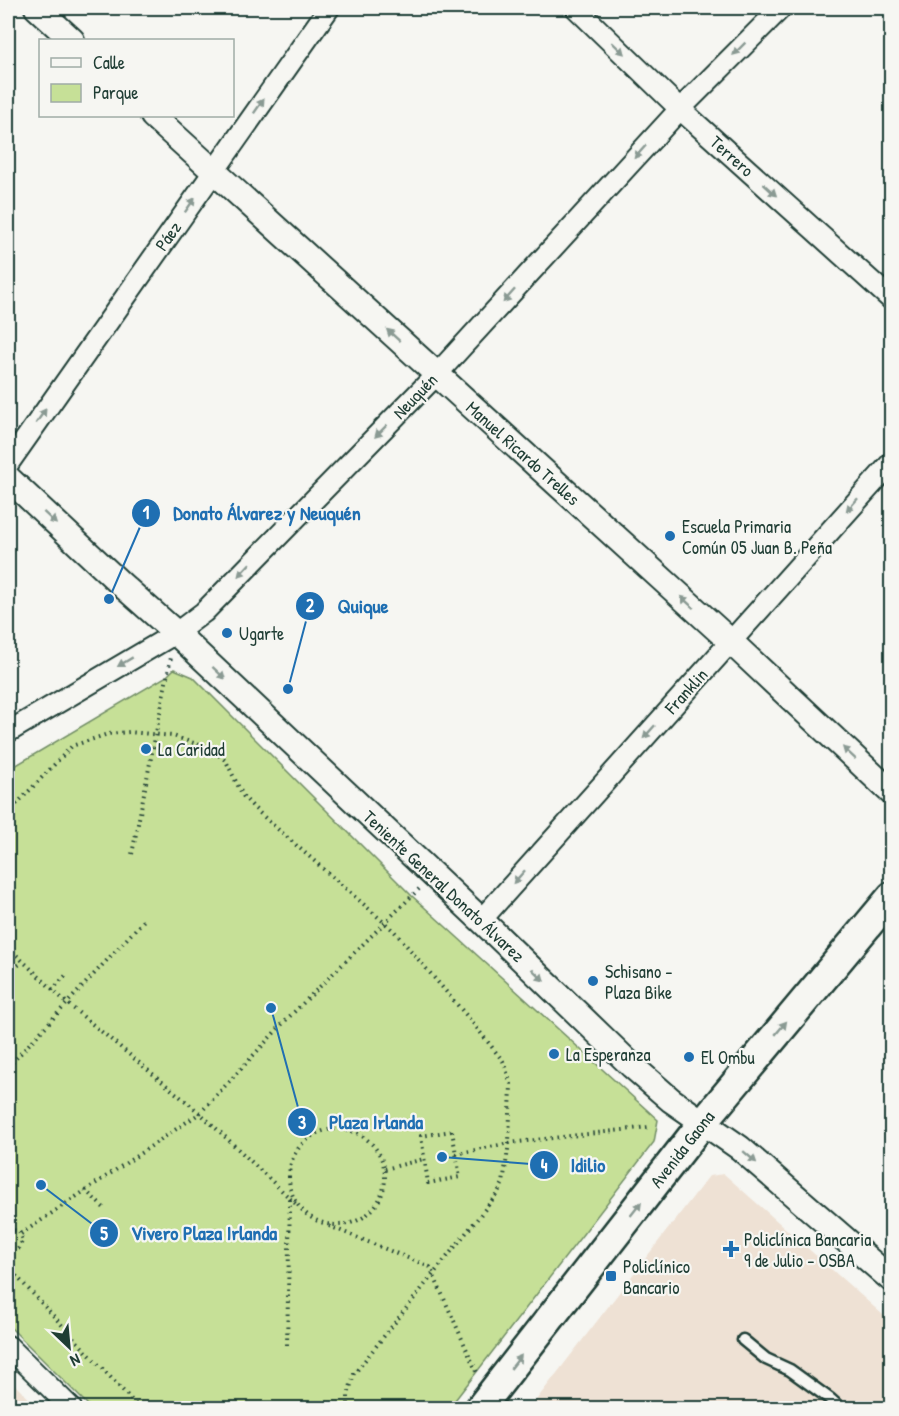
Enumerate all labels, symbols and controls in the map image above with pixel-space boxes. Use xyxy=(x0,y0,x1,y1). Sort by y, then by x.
legend xyxy=(39,39,234,117)
one-way arrow xyxy=(611,41,625,55)
one-way arrow xyxy=(732,42,747,56)
text: Calle xyxy=(93,50,125,75)
text: Parque xyxy=(93,80,138,105)
one-way arrow xyxy=(253,99,265,115)
street label: Terrero xyxy=(705,130,759,182)
one-way arrow xyxy=(633,144,647,159)
one-way arrow xyxy=(762,183,777,196)
one-way arrow xyxy=(184,198,196,214)
street label: Páez xyxy=(149,216,187,256)
one-way arrow xyxy=(502,288,516,303)
one-way arrow xyxy=(386,328,401,342)
street label: Neuquén xyxy=(387,368,443,424)
street label: Manuel Ricardo Trelles xyxy=(461,395,585,511)
one-way arrow xyxy=(35,409,47,425)
one-way arrow xyxy=(374,423,388,437)
callout: Donato Álvarez y Neuquén xyxy=(131,494,373,532)
one-way arrow xyxy=(845,498,859,513)
text: Donato Álvarez y Neuquén xyxy=(173,499,361,527)
text: 1 xyxy=(143,500,150,525)
one-way arrow xyxy=(43,511,58,525)
place label: Escuela Primaria Común 05 Juan B. Peña xyxy=(682,514,832,560)
marker: Escuela Primaria Común 05 Juan B. Peña xyxy=(663,529,677,543)
one-way arrow xyxy=(237,562,251,577)
callout: Quique xyxy=(295,587,400,625)
text: Quique xyxy=(338,592,388,620)
text: 2 xyxy=(306,593,315,618)
one-way arrow xyxy=(680,596,695,609)
place label: Ugarte xyxy=(239,621,284,646)
marker: Ugarte xyxy=(220,626,234,640)
one-way arrow xyxy=(117,656,133,667)
street label: Franklin xyxy=(658,663,713,720)
one-way arrow xyxy=(211,666,225,680)
one-way arrow xyxy=(643,724,656,739)
place label: La Caridad xyxy=(158,737,225,762)
marker: La Caridad xyxy=(139,742,153,756)
one-way arrow xyxy=(841,746,856,760)
street label: Teniente General Donato Álvarez xyxy=(358,804,531,968)
one-way arrow xyxy=(513,869,526,884)
place label: Schisano - Plaza Bike xyxy=(605,959,673,1005)
one-way arrow xyxy=(531,968,546,982)
marker: Schisano - Plaza Bike xyxy=(586,974,600,988)
one-way arrow xyxy=(775,1020,788,1036)
place label: La Esperanza xyxy=(566,1042,651,1067)
place label: El Ombu xyxy=(701,1045,755,1070)
marker: La Esperanza xyxy=(547,1047,561,1061)
marker: El Ombu xyxy=(682,1050,696,1064)
callout: Plaza Irlanda xyxy=(287,1103,435,1141)
street label: Avenida Gaona xyxy=(644,1105,720,1193)
text: Plaza Irlanda xyxy=(329,1108,423,1135)
text: 3 xyxy=(298,1110,306,1135)
callout: Idilio xyxy=(529,1146,618,1184)
one-way arrow xyxy=(743,1150,758,1163)
text: Idilio xyxy=(571,1151,605,1178)
text: 4 xyxy=(541,1153,548,1178)
one-way arrow xyxy=(629,1201,641,1216)
callout: Vivero Plaza Irlanda xyxy=(89,1214,289,1252)
text: Vivero Plaza Irlanda xyxy=(131,1219,277,1246)
text: 5 xyxy=(100,1221,108,1246)
place label: Policlínica Bancaria 9 de Julio - OSBA xyxy=(744,1227,871,1273)
marker: Policlínica Bancaria 9 de Julio - OSBA xyxy=(722,1240,740,1258)
place label: Policlínico Bancario xyxy=(623,1254,690,1300)
marker: Policlínico Bancario xyxy=(604,1269,618,1283)
north arrow xyxy=(39,1317,99,1377)
text: N xyxy=(66,1349,84,1372)
one-way arrow xyxy=(510,1355,522,1371)

